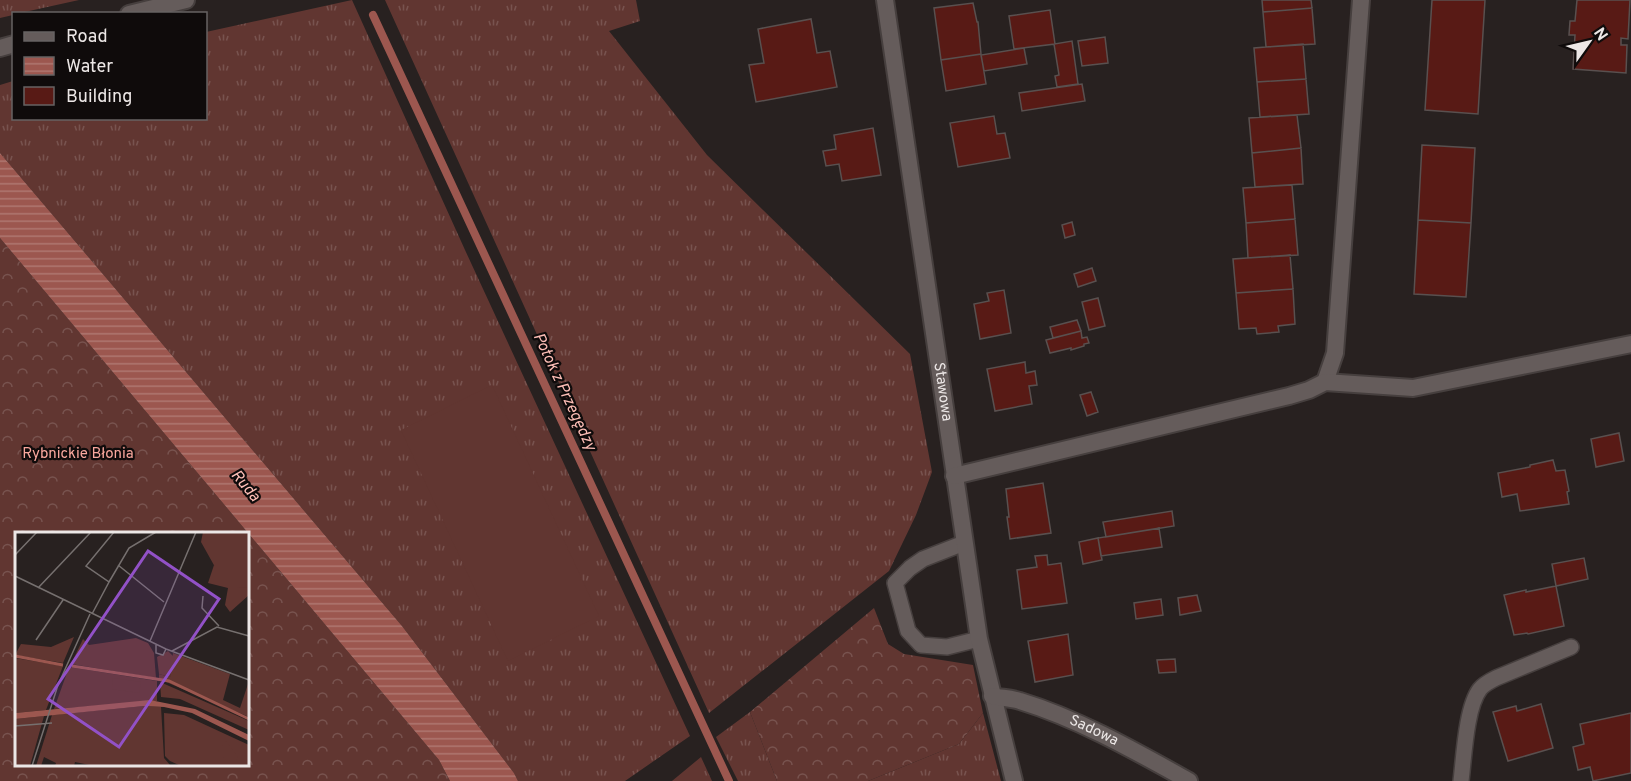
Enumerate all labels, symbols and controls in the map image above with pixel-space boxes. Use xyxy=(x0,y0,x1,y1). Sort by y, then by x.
legend xyxy=(12,12,207,120)
north arrow xyxy=(1559,12,1619,72)
text: N xyxy=(1588,24,1611,45)
text: Road xyxy=(66,26,108,49)
text: Water xyxy=(66,56,113,79)
text: Building xyxy=(66,86,132,109)
water label: Potok z Przegędzy xyxy=(528,330,601,456)
street label: Stawowa xyxy=(929,361,956,423)
park label: Rybnickie Błonia xyxy=(22,445,134,464)
water label: Ruda xyxy=(226,466,265,507)
inset map xyxy=(15,532,249,766)
street label: Sadowa xyxy=(1066,711,1122,750)

